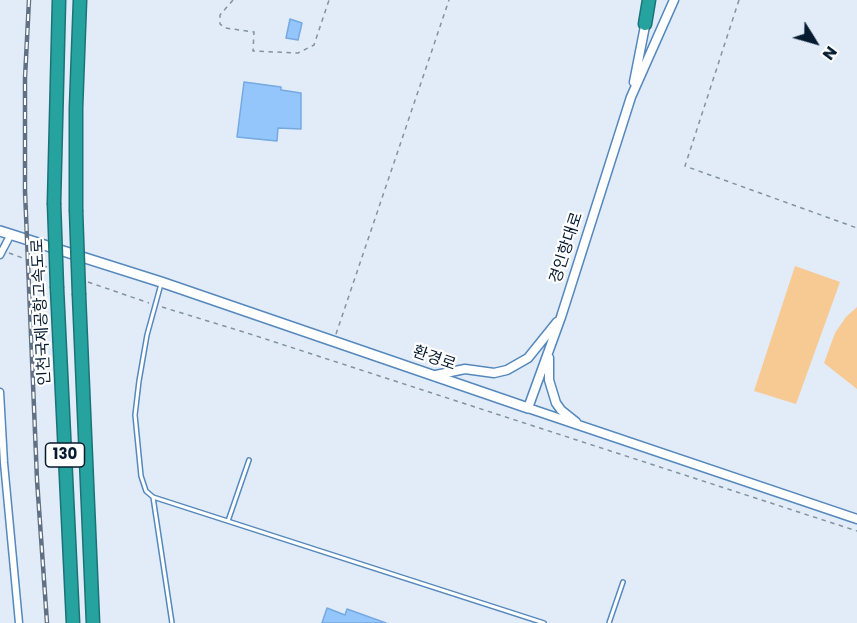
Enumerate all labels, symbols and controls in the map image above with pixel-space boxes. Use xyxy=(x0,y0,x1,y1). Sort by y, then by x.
north arrow xyxy=(785,12,845,72)
text: N xyxy=(817,41,843,65)
street label: 경인항대로 xyxy=(546,210,588,286)
street label: 인천국제공항고속도로 xyxy=(29,238,55,386)
street label: 환경로 xyxy=(410,343,458,375)
road number: 130 xyxy=(46,443,84,467)

